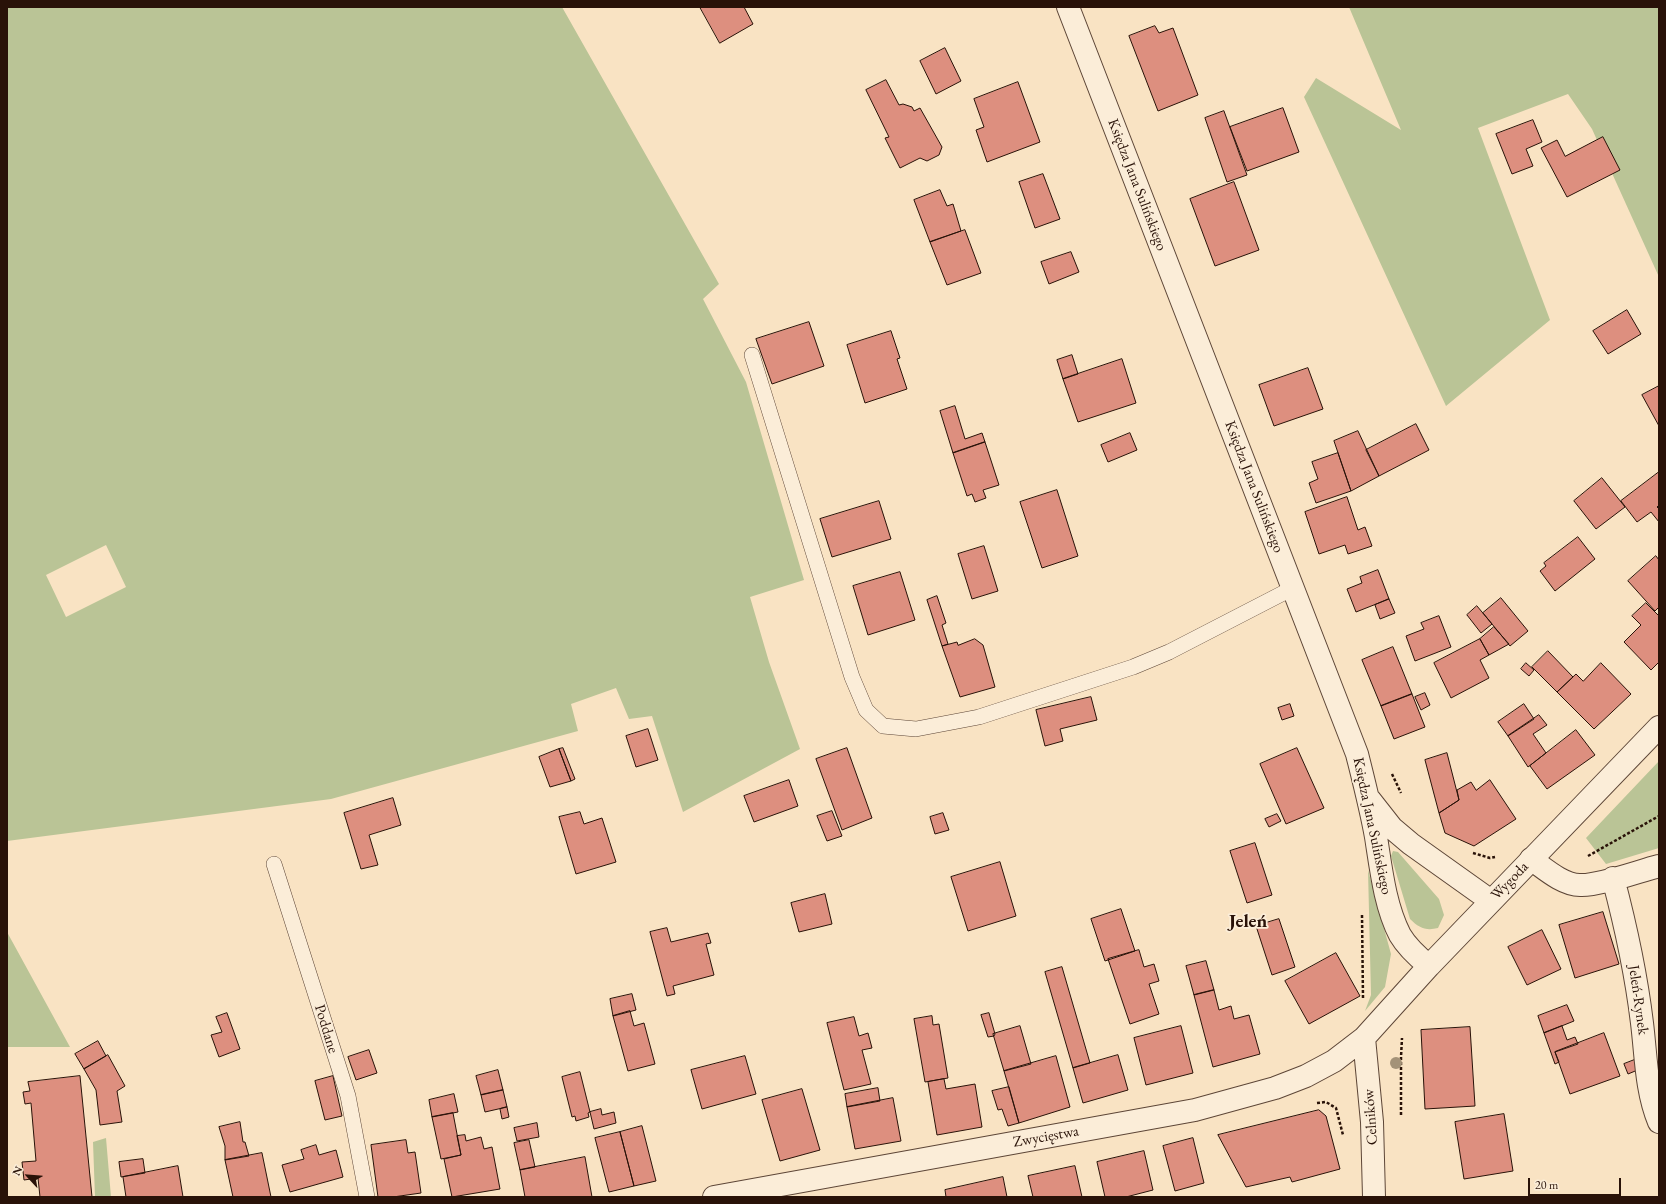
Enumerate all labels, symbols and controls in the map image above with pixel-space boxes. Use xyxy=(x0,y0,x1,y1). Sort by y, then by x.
street label: Księdza Jana Sulińskiego xyxy=(1104,116,1170,254)
street label: Księdza Jana Sulińskiego xyxy=(1221,418,1287,556)
street label: Księdza Jana Sulińskiego xyxy=(1349,756,1395,896)
street label: Wygoda xyxy=(1487,858,1533,904)
district label: Jeleń xyxy=(1229,911,1267,933)
street label: Jeleń-Rynek xyxy=(1624,964,1652,1036)
street label: Poddane xyxy=(310,1003,342,1055)
street label: Celników xyxy=(1360,1088,1382,1146)
street label: Zwycięstwa xyxy=(1012,1122,1080,1152)
north arrow xyxy=(8,1156,48,1196)
text: N xyxy=(9,1164,25,1178)
scale bar xyxy=(1530,1170,1623,1196)
text: 20 m xyxy=(1535,1177,1558,1193)

